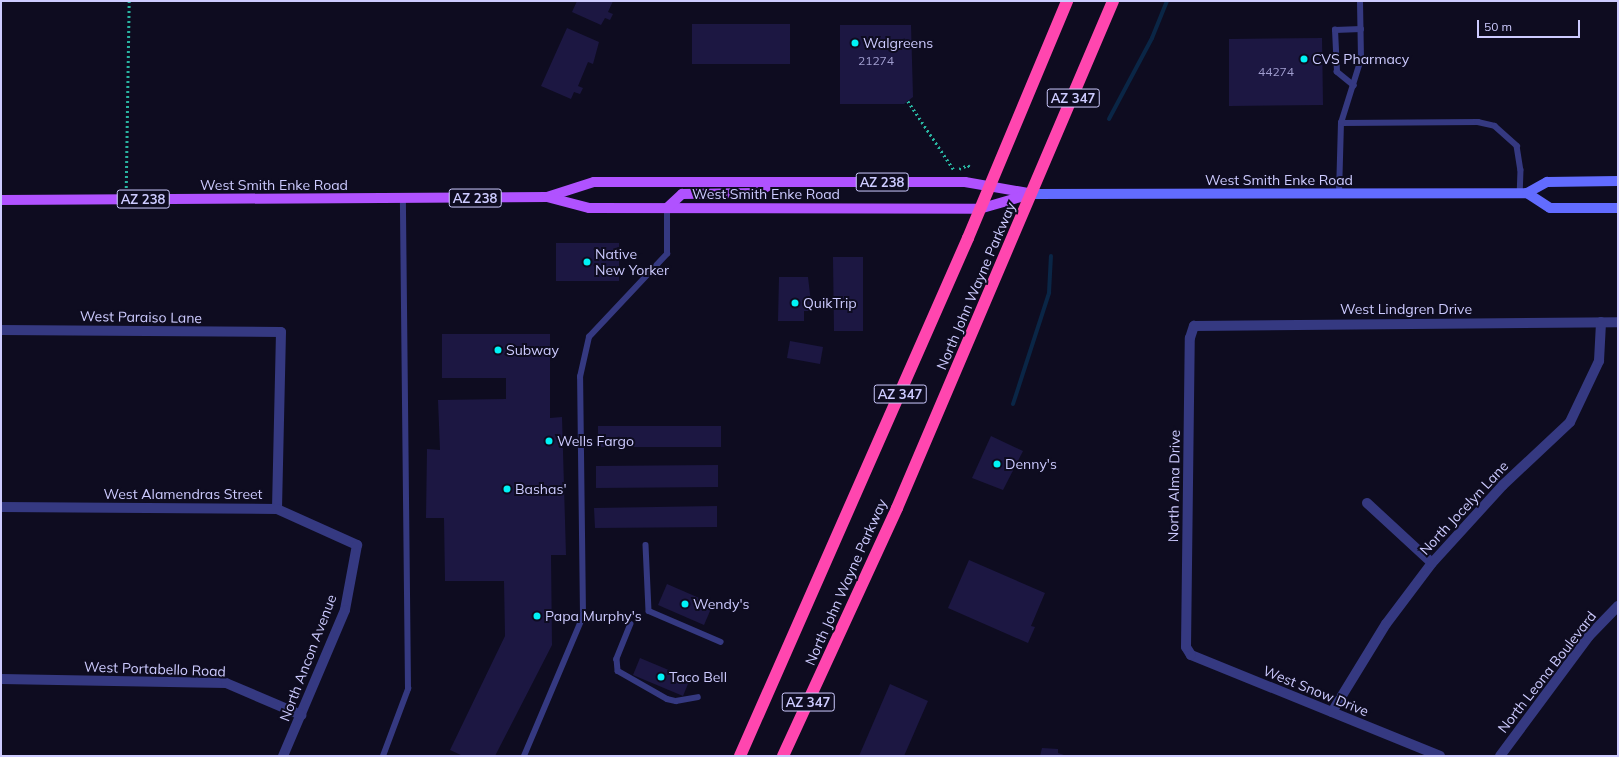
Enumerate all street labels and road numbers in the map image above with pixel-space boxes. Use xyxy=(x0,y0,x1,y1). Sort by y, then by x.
road number: AZ 347 xyxy=(1046,87,1100,109)
road number: AZ 238 xyxy=(855,171,909,193)
street label: West Smith Enke Road xyxy=(1205,172,1353,188)
street label: West Smith Enke Road xyxy=(200,177,348,193)
street label: West Smith Enke Road xyxy=(692,186,840,202)
road number: AZ 238 xyxy=(448,187,502,209)
road number: AZ 238 xyxy=(116,188,170,210)
street label: North John Wayne Parkway xyxy=(933,200,1019,372)
street label: West Lindgren Drive xyxy=(1340,301,1472,317)
street label: West Paraiso Lane xyxy=(80,308,202,326)
road number: AZ 347 xyxy=(873,383,927,405)
street label: North Alma Drive xyxy=(1165,430,1183,542)
street label: North Jocelyn Lane xyxy=(1416,458,1512,558)
street label: West Alamendras Street xyxy=(103,486,263,502)
street label: North John Wayne Parkway xyxy=(802,496,890,668)
street label: North Ancon Avenue xyxy=(276,592,340,724)
street label: North Leona Boulevard xyxy=(1494,608,1600,736)
street label: West Portabello Road xyxy=(84,658,226,680)
street label: West Snow Drive xyxy=(1261,662,1371,720)
road number: AZ 347 xyxy=(781,691,835,713)

